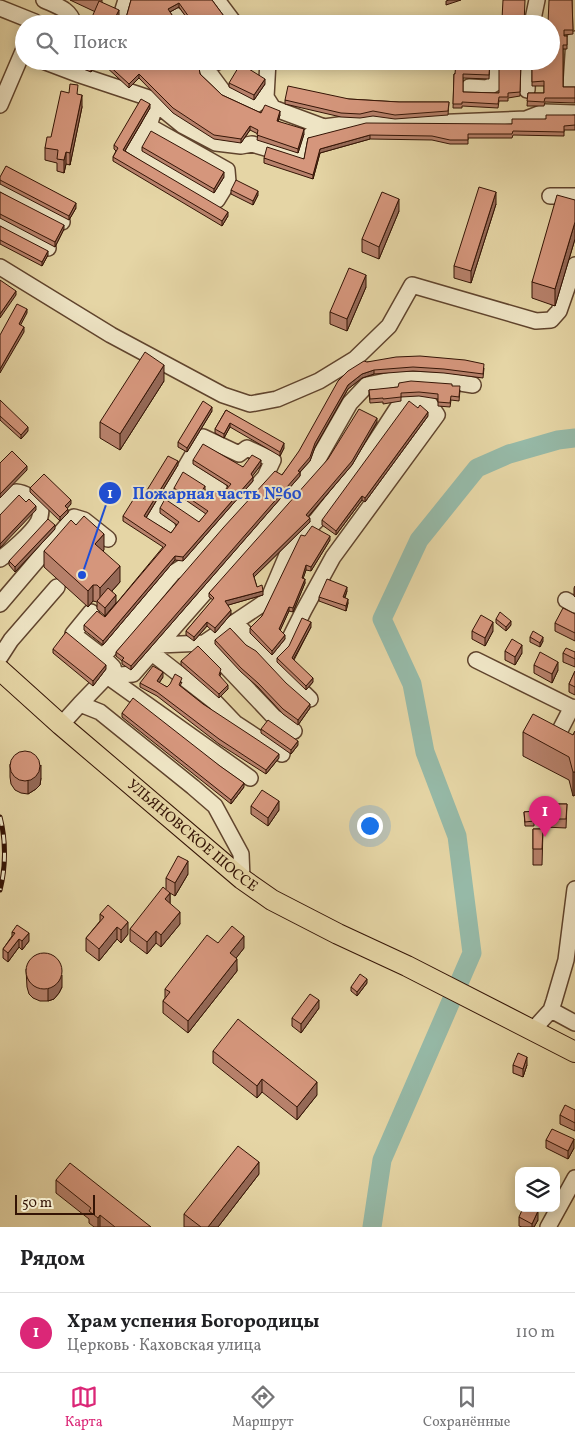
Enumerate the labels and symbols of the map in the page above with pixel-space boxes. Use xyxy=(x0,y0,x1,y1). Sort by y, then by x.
callout: Пожарная часть №60 xyxy=(97,478,312,509)
text: 1 xyxy=(107,484,113,505)
text: Пожарная часть №60 xyxy=(132,484,302,506)
street label: УЛЬЯНОВСКОЕ ШОССЕ xyxy=(122,775,262,897)
pin: 1 xyxy=(529,796,561,837)
your location xyxy=(357,813,383,839)
scale bar xyxy=(15,1192,95,1215)

